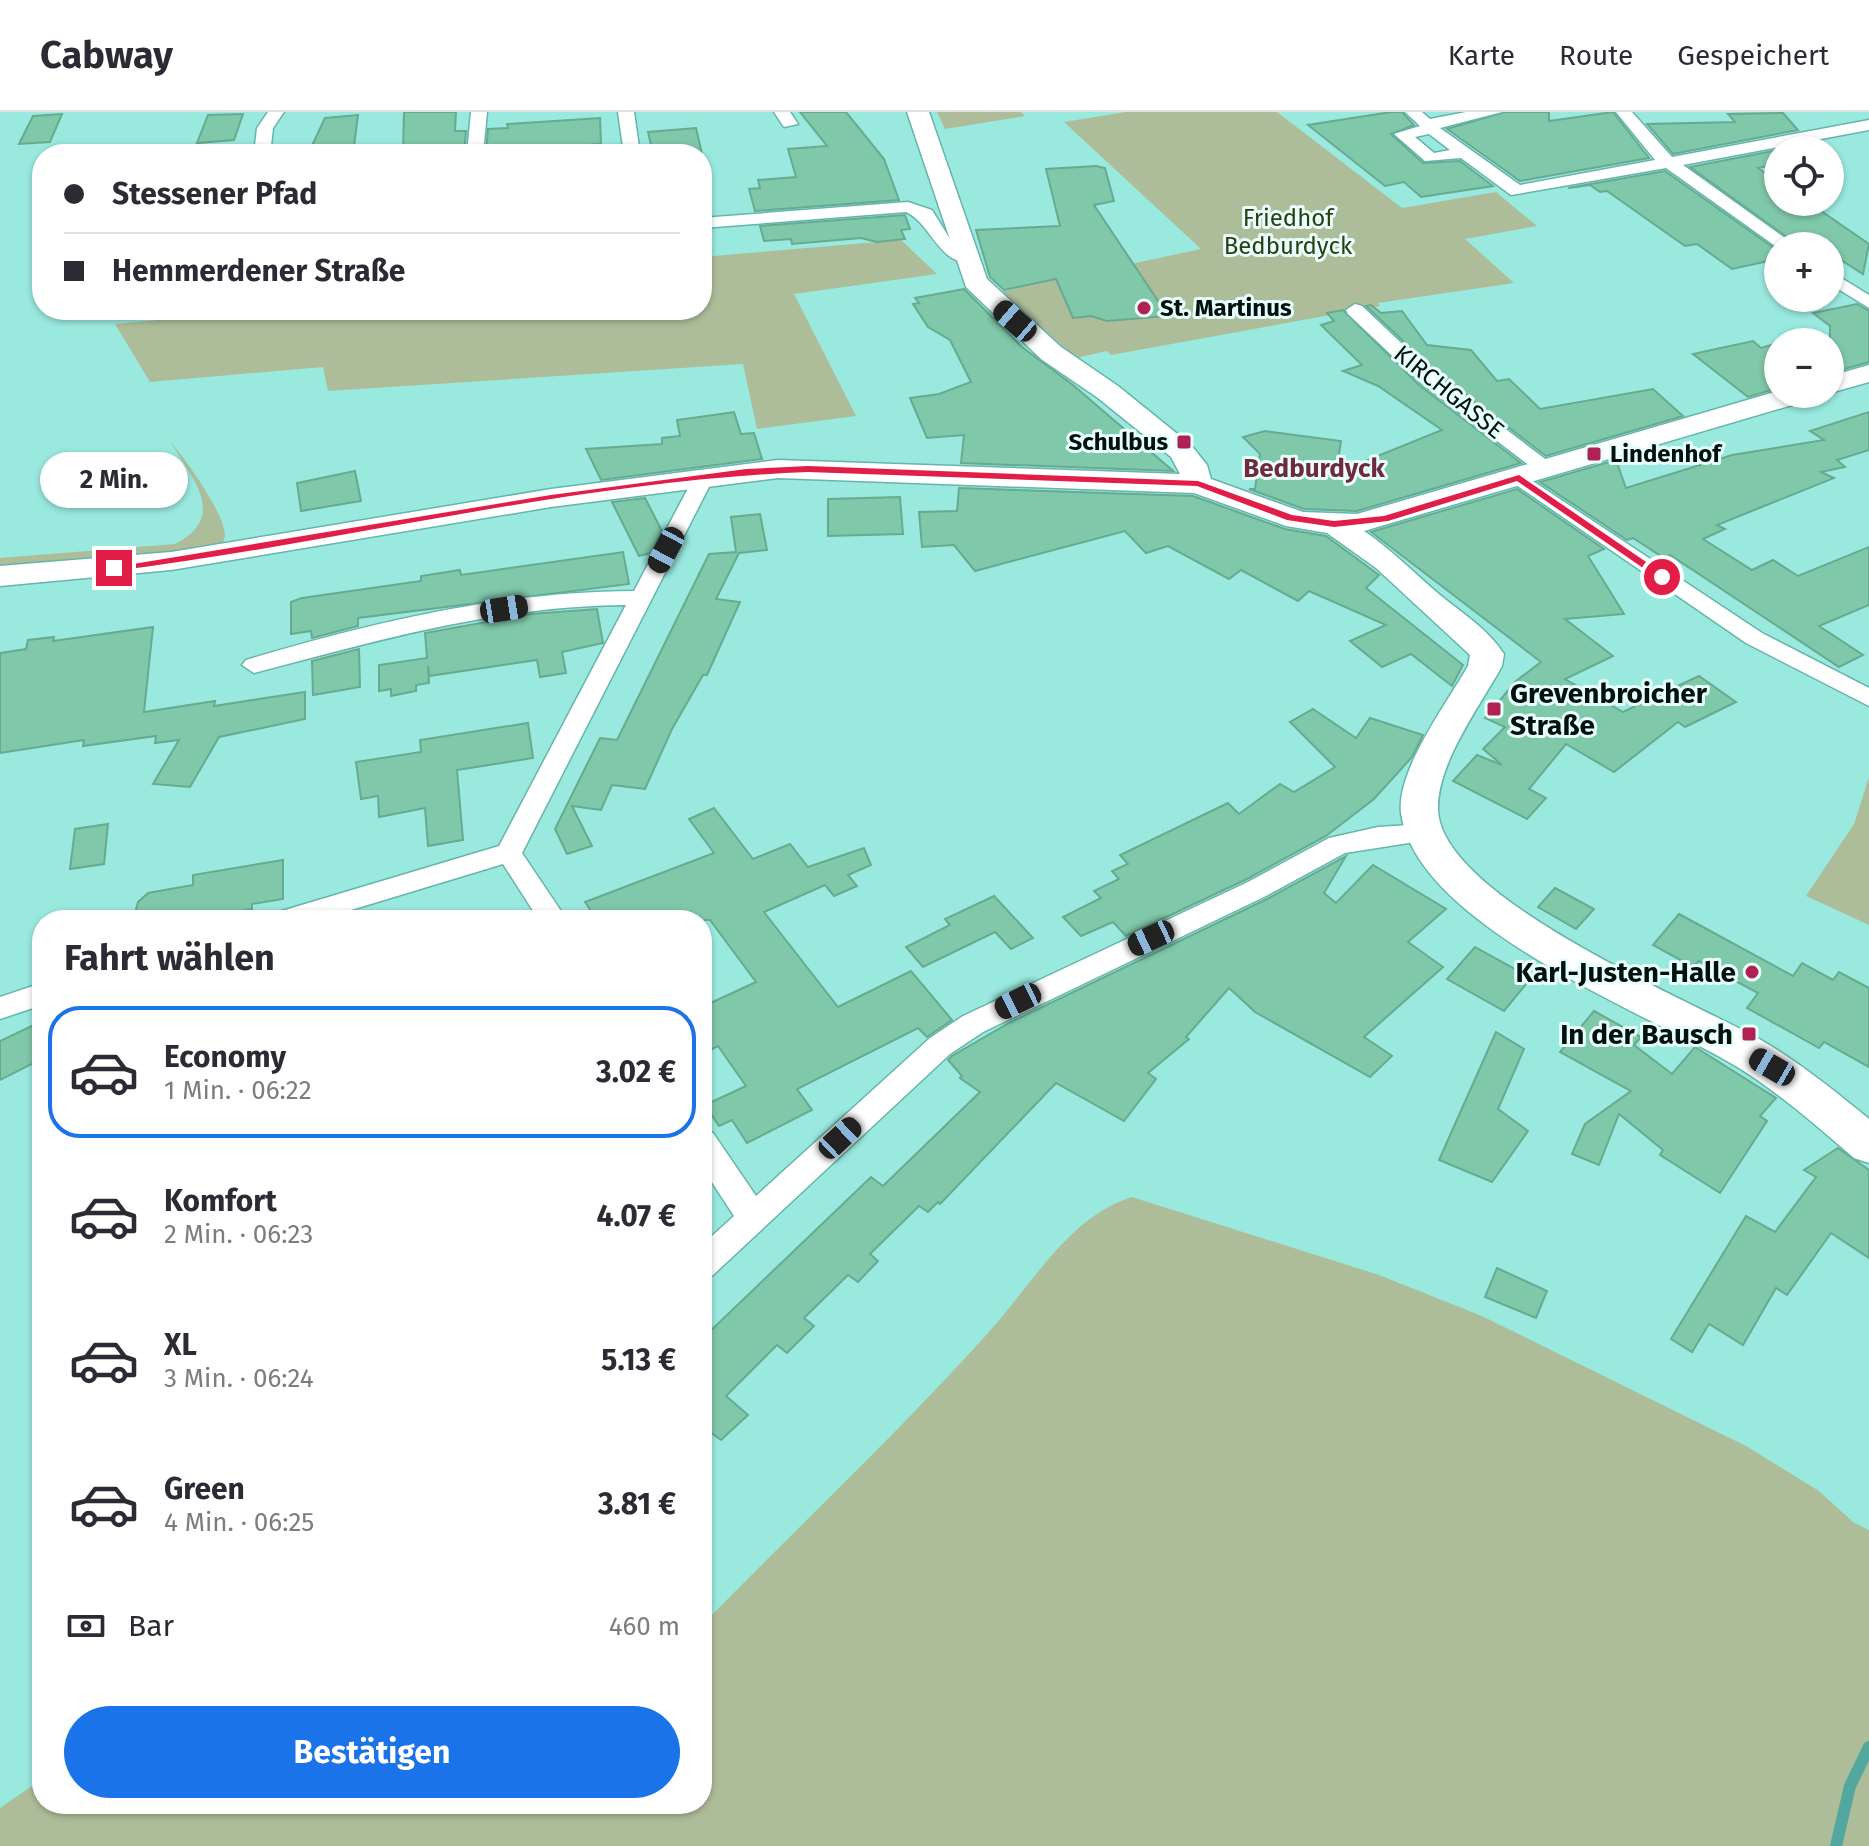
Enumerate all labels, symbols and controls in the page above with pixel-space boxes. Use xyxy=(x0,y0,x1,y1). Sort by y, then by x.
text: Cabway xyxy=(40,32,173,78)
text: Karte xyxy=(1448,39,1515,72)
text: Route xyxy=(1559,39,1633,72)
text: Gespeichert xyxy=(1677,39,1829,72)
map controls xyxy=(1764,136,1844,408)
button: locate xyxy=(1764,136,1844,216)
text: Stessener Pfad xyxy=(112,176,317,212)
park label: Friedhof Bedburdyck xyxy=(1224,204,1353,260)
button: + xyxy=(1764,232,1844,312)
text: Hemmerdener Straße xyxy=(112,253,405,289)
place label: St. Martinus xyxy=(1160,294,1292,322)
car xyxy=(989,296,1041,346)
marker: St. Martinus xyxy=(1135,299,1153,317)
button: − xyxy=(1764,328,1844,408)
street label: KIRCHGASSE xyxy=(1389,339,1509,445)
place label: Schulbus xyxy=(1068,428,1168,456)
marker: Schulbus xyxy=(1175,433,1193,451)
place label: Lindenhof xyxy=(1610,440,1723,468)
marker: Lindenhof xyxy=(1585,445,1603,463)
callout: 2 Min. xyxy=(40,452,188,508)
district label: Bedburdyck xyxy=(1243,453,1385,484)
text: 2 Min. xyxy=(80,464,148,495)
car xyxy=(644,523,688,577)
route end xyxy=(96,550,132,586)
route start xyxy=(1644,559,1680,595)
car xyxy=(478,593,530,625)
place label: Grevenbroicher Straße xyxy=(1510,677,1708,742)
marker: Grevenbroicher Straße xyxy=(1485,700,1503,718)
car xyxy=(1124,917,1178,959)
text: Fahrt wählen xyxy=(64,936,275,980)
place label: Karl-Justen-Halle xyxy=(1515,956,1736,989)
marker: Karl-Justen-Halle xyxy=(1743,963,1761,981)
car xyxy=(991,980,1045,1022)
place label: In der Bausch xyxy=(1560,1018,1733,1051)
marker: In der Bausch xyxy=(1740,1025,1758,1043)
icon: car xyxy=(68,1036,140,1108)
text: Economy xyxy=(164,1039,286,1075)
car xyxy=(1745,1045,1799,1089)
text: 3.02 € xyxy=(596,1054,676,1090)
text: 1 Min. · 06:22 xyxy=(164,1075,312,1106)
car xyxy=(814,1113,866,1163)
icon: car xyxy=(68,1180,140,1252)
text: Komfort xyxy=(164,1183,277,1219)
text: 4.07 € xyxy=(596,1198,676,1234)
text: 2 Min. · 06:23 xyxy=(164,1219,313,1250)
icon: car xyxy=(68,1324,140,1396)
text: XL xyxy=(164,1327,197,1363)
text: 5.13 € xyxy=(601,1342,676,1378)
text: 3 Min. · 06:24 xyxy=(164,1363,314,1394)
icon: car xyxy=(68,1468,140,1540)
text: Green xyxy=(164,1471,245,1507)
text: 3.81 € xyxy=(598,1486,676,1522)
text: 4 Min. · 06:25 xyxy=(164,1507,314,1538)
icon: cash xyxy=(64,1604,108,1648)
text: Bar xyxy=(128,1608,174,1644)
text: 460 m xyxy=(609,1611,680,1642)
button: Bestätigen xyxy=(64,1706,680,1798)

